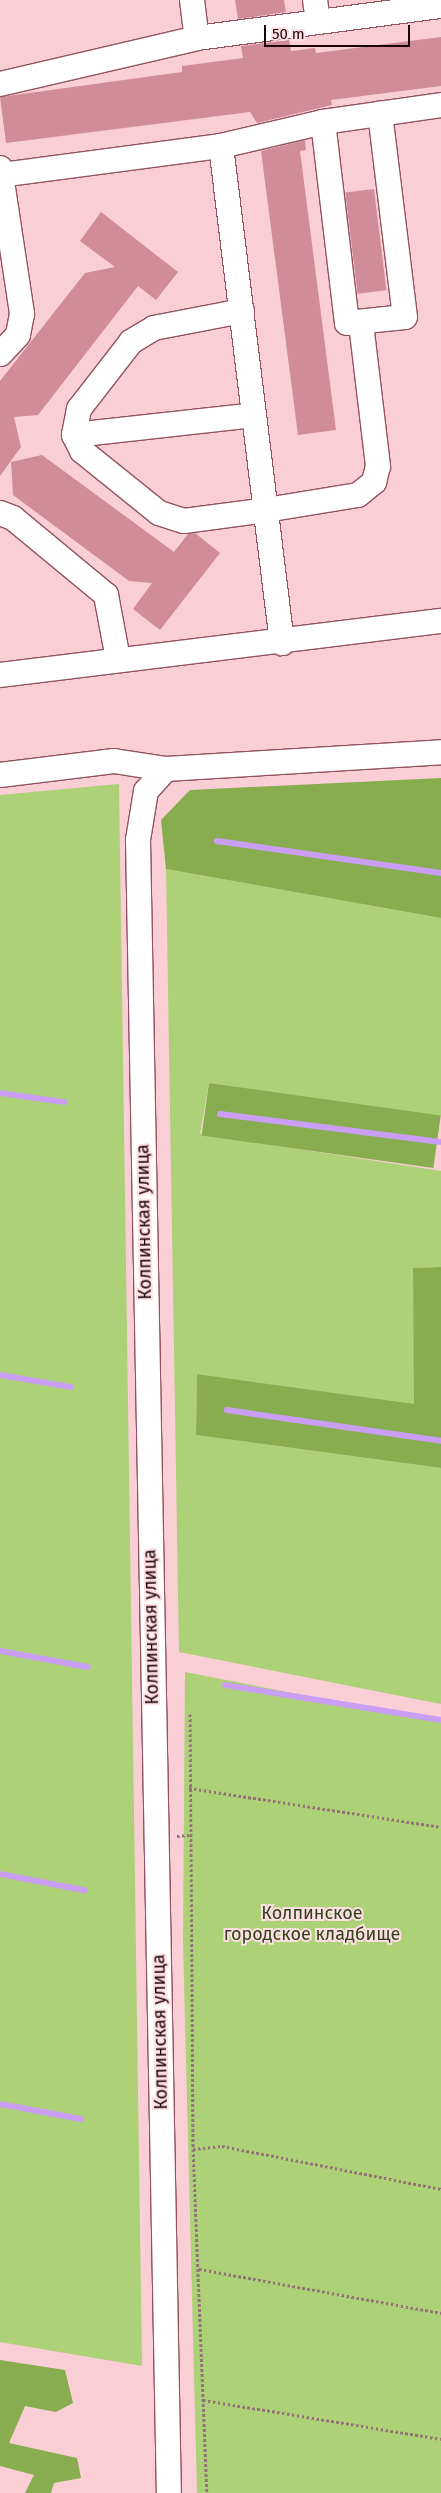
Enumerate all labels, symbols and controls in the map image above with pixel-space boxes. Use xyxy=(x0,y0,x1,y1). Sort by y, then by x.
scale bar xyxy=(266,15,412,47)
text: 50 m xyxy=(272,25,305,43)
street label: Колпинская улица xyxy=(132,1144,156,1300)
street label: Колпинская улица xyxy=(139,1549,163,1705)
park label: Колпинское городское кладбище xyxy=(224,1903,400,1946)
street label: Колпинская улица xyxy=(148,1954,172,2110)

